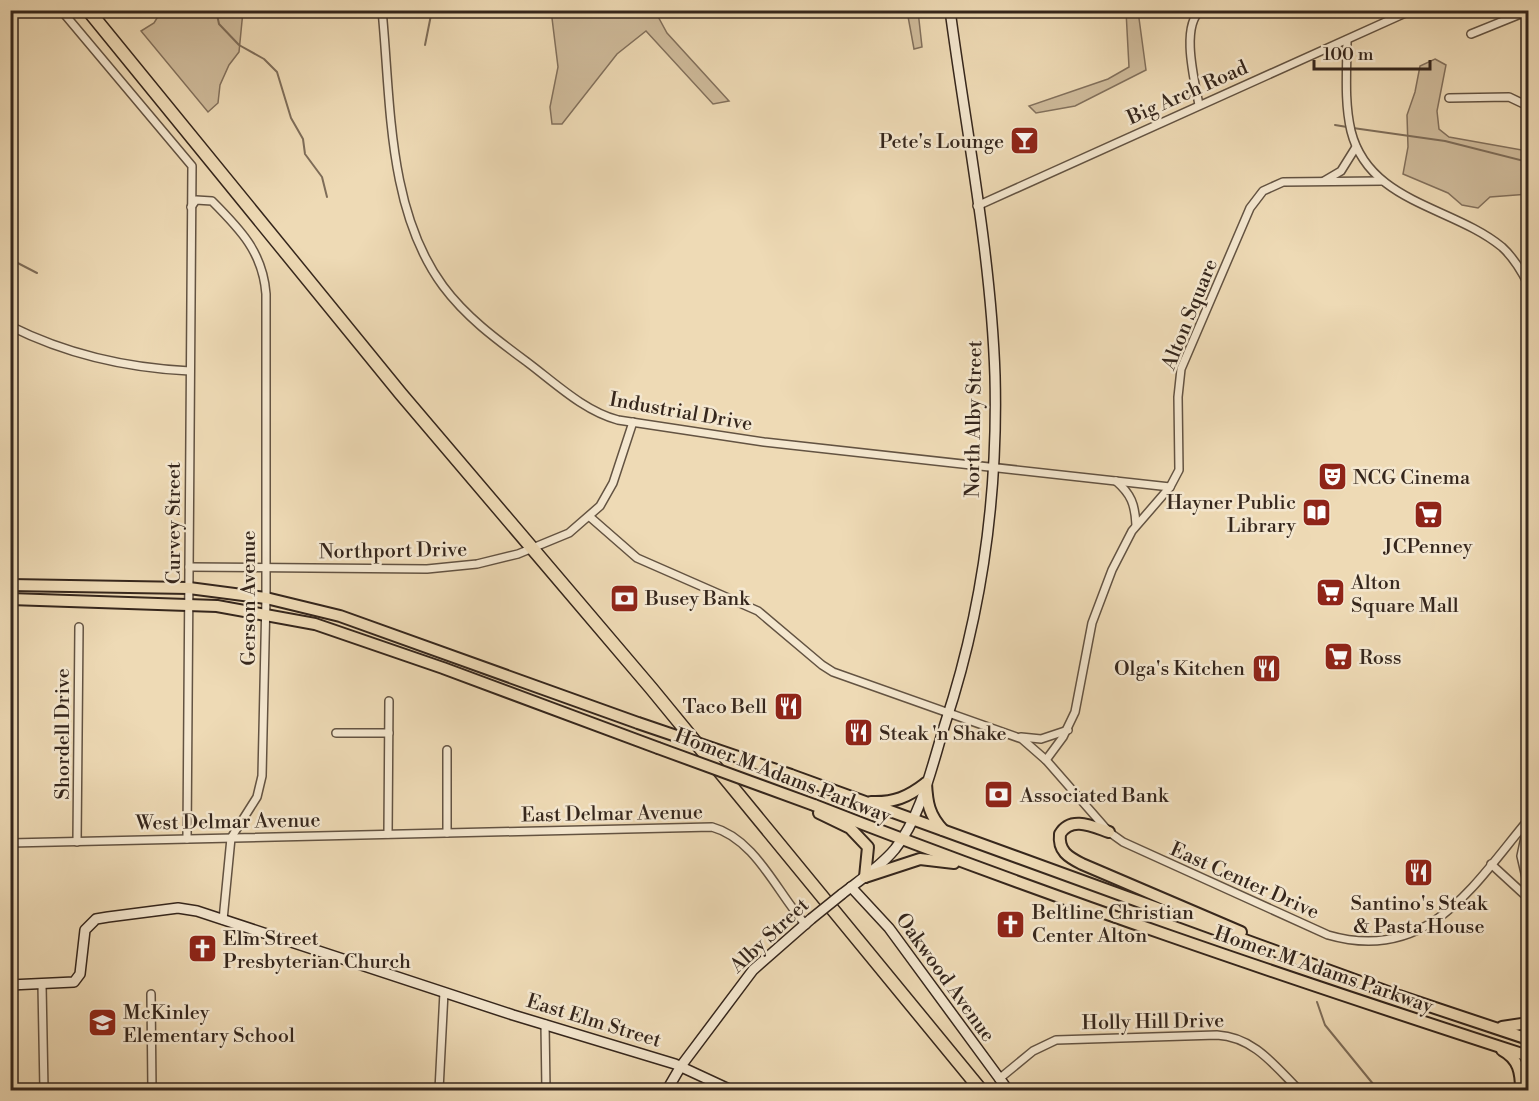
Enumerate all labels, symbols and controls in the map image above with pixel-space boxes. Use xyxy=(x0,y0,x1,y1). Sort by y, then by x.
scale bar xyxy=(1314,33,1430,71)
text: 100 m xyxy=(1323,43,1374,66)
street label: Big Arch Road xyxy=(1122,55,1252,132)
bar icon: Pete's Lounge xyxy=(1009,125,1041,157)
place label: Pete's Lounge xyxy=(879,130,1004,155)
street label: Alton Square xyxy=(1156,255,1224,375)
street label: North Alby Street xyxy=(961,340,988,498)
street label: Industrial Drive xyxy=(607,388,754,437)
theatre icon: NCG Cinema xyxy=(1316,461,1348,493)
street label: Curvey Street xyxy=(162,462,187,584)
place label: NCG Cinema xyxy=(1353,466,1471,491)
place label: Hayner Public Library xyxy=(1166,491,1296,539)
library icon: Hayner Public Library xyxy=(1301,497,1333,529)
supermarket icon: JCPenney xyxy=(1412,499,1444,531)
street label: Gerson Avenue xyxy=(237,530,262,666)
place label: JCPenney xyxy=(1382,535,1473,560)
street label: Northport Drive xyxy=(319,538,467,565)
place label: Alton Square Mall xyxy=(1350,571,1459,619)
supermarket icon: Alton Square Mall xyxy=(1314,577,1346,609)
bank icon: Busey Bank xyxy=(608,582,640,614)
place label: Busey Bank xyxy=(644,587,751,612)
supermarket icon: Ross xyxy=(1322,641,1354,673)
place label: Ross xyxy=(1359,646,1401,671)
restaurant icon: Olga's Kitchen xyxy=(1250,652,1282,684)
place label: Olga's Kitchen xyxy=(1114,657,1245,682)
street label: Shordell Drive xyxy=(51,668,76,800)
restaurant icon: Taco Bell xyxy=(772,690,804,722)
place label: Taco Bell xyxy=(683,695,767,720)
restaurant icon: Steak 'n Shake xyxy=(842,717,874,749)
place label: Steak 'n Shake xyxy=(879,722,1007,747)
street label: Homer M Adams Parkway xyxy=(671,724,895,829)
bank icon: Associated Bank xyxy=(983,779,1015,811)
place label: Associated Bank xyxy=(1019,784,1170,809)
street label: East Delmar Avenue xyxy=(521,800,703,829)
street label: West Delmar Avenue xyxy=(134,808,321,837)
street label: East Center Drive xyxy=(1166,837,1323,925)
restaurant icon: Santino's Steak & Pasta House xyxy=(1403,856,1435,888)
place label: Santino's Steak & Pasta House xyxy=(1351,892,1489,940)
street label: Alby Street xyxy=(725,893,815,980)
place label: Beltline Christian Center Alton xyxy=(1031,901,1194,949)
street label: Oakwood Avenue xyxy=(890,908,1000,1047)
church icon: Beltline Christian Center Alton xyxy=(995,908,1027,940)
street label: Homer M Adams Parkway xyxy=(1211,921,1437,1020)
place label: Elm Street Presbyterian Church xyxy=(223,927,411,975)
church icon: Elm Street Presbyterian Church xyxy=(186,933,218,965)
street label: East Elm Street xyxy=(523,989,664,1054)
place label: McKinley Elementary School xyxy=(123,1001,295,1049)
school or university icon: McKinley Elementary School xyxy=(86,1007,118,1039)
street label: Holly Hill Drive xyxy=(1082,1009,1224,1036)

